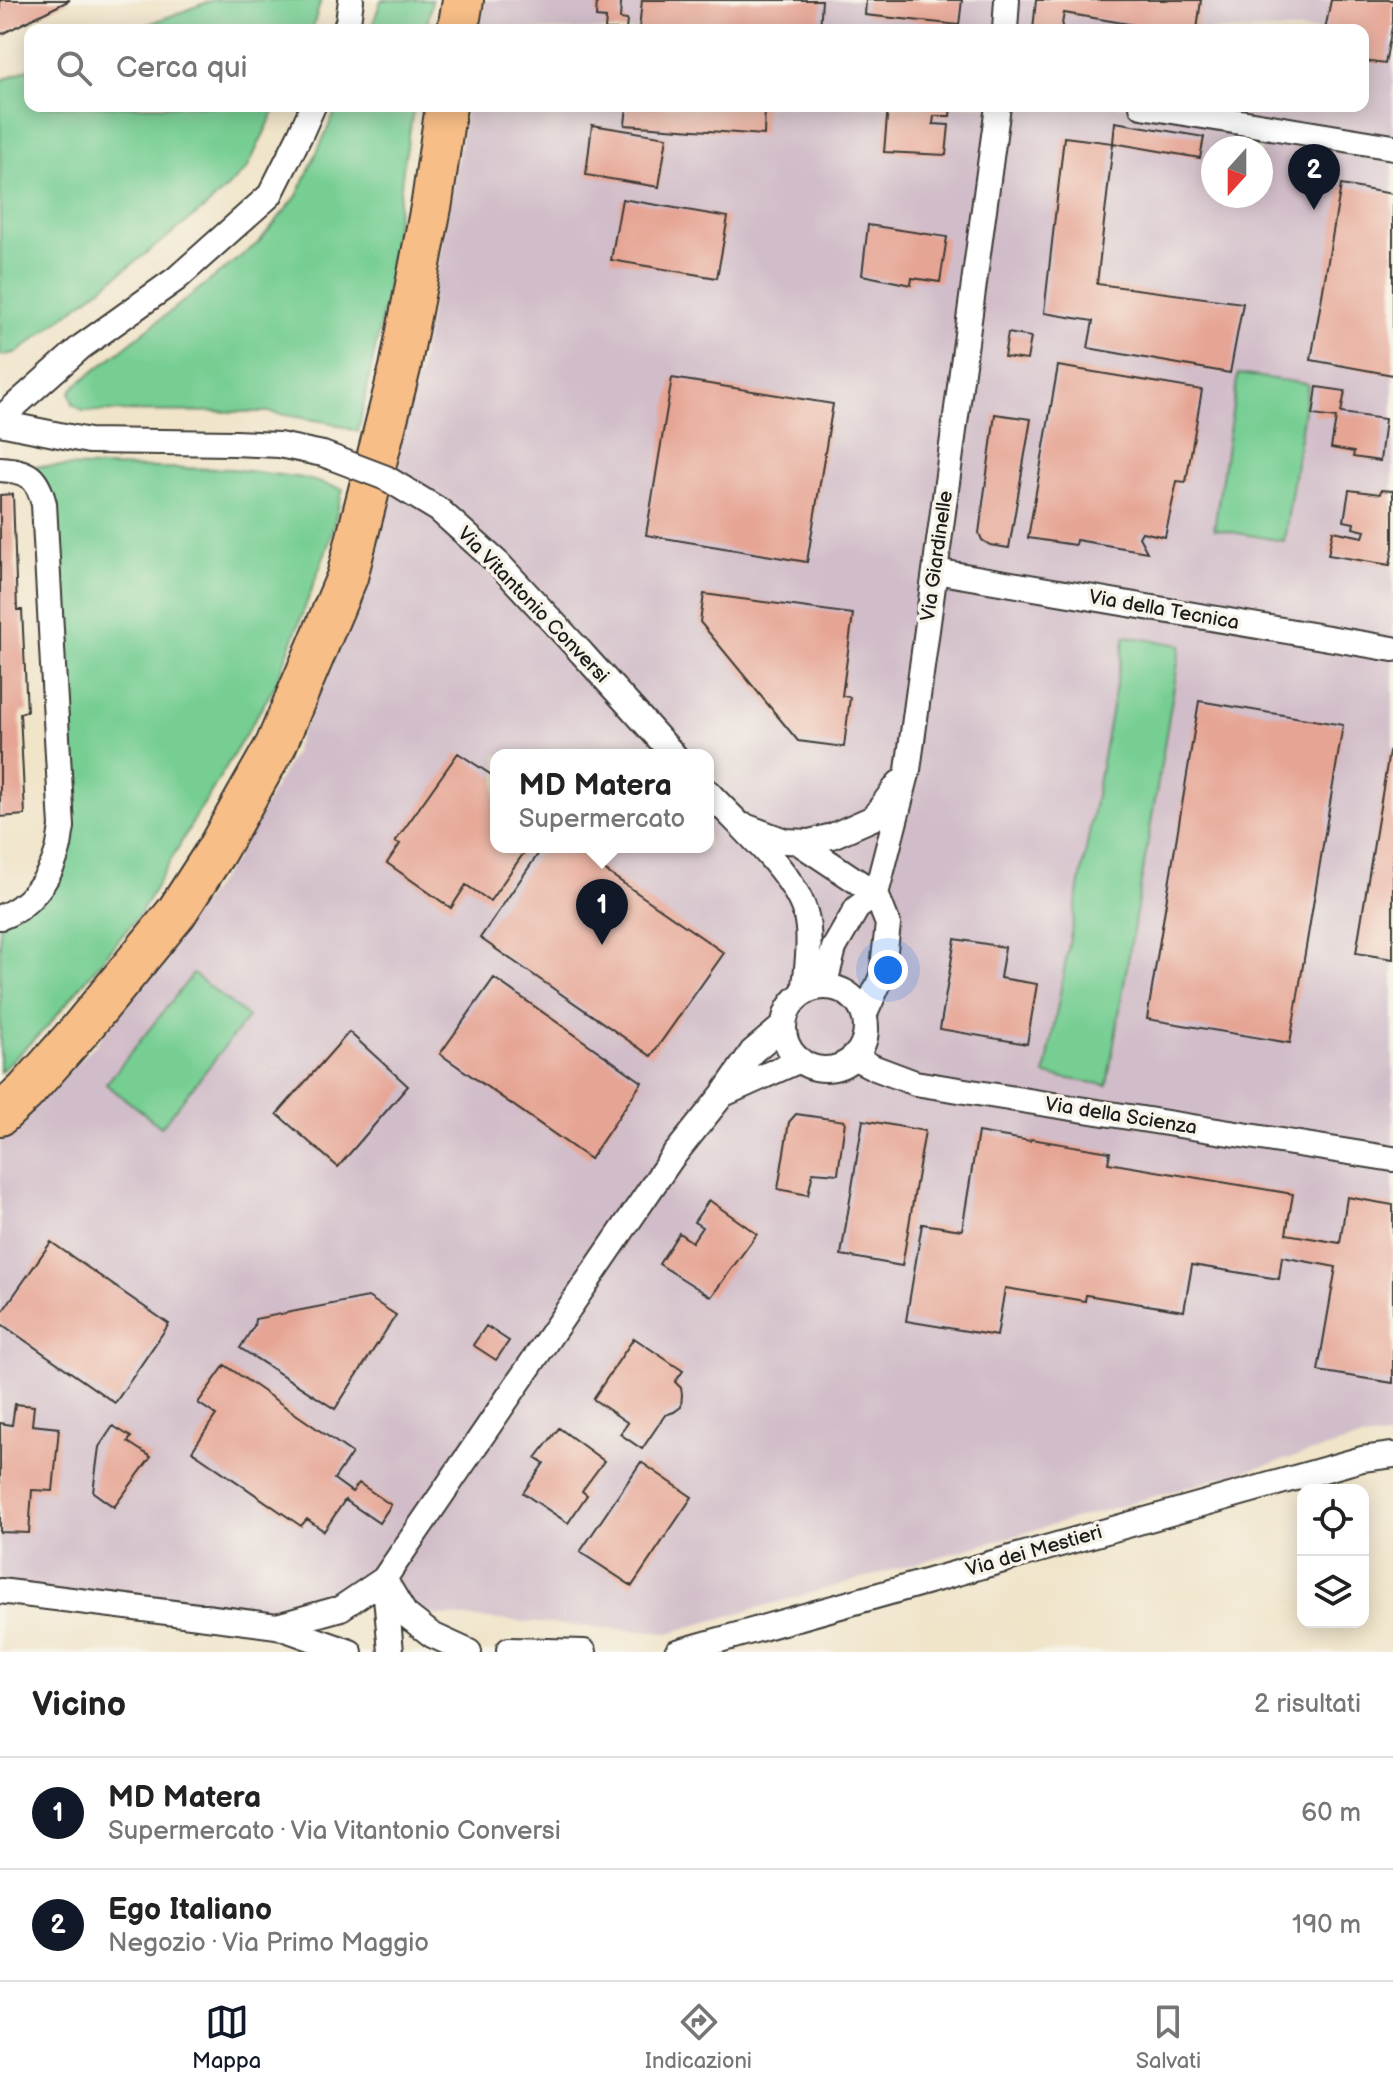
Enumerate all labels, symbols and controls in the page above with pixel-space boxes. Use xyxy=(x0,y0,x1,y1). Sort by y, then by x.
search box xyxy=(24,24,1369,112)
icon: search xyxy=(52,46,96,90)
text: Cerca qui xyxy=(116,50,248,86)
north arrow xyxy=(1201,136,1273,208)
pin: 2 xyxy=(1288,144,1340,210)
street label: Via Giardinelle xyxy=(916,489,958,623)
street label: Via Vitantonio Conversi xyxy=(452,522,614,688)
street label: Via della Tecnica xyxy=(1087,585,1241,635)
popup xyxy=(490,749,714,853)
text: MD Matera xyxy=(519,768,672,804)
text: Supermercato xyxy=(519,804,685,835)
pin: 1 xyxy=(576,879,628,945)
your location xyxy=(868,950,908,990)
street label: Via della Scienza xyxy=(1043,1092,1199,1140)
map controls xyxy=(1297,1484,1369,1628)
button: locate xyxy=(1297,1484,1369,1556)
street label: Via dei Mestieri xyxy=(963,1520,1105,1582)
button: layers xyxy=(1297,1556,1369,1628)
text: Vicino xyxy=(32,1684,126,1725)
text: 2 risultati xyxy=(1254,1689,1361,1720)
text: MD Matera xyxy=(108,1780,261,1816)
text: 1 xyxy=(53,1798,63,1829)
text: 60 m xyxy=(1301,1798,1361,1829)
text: Supermercato · Via Vitantonio Conversi xyxy=(108,1816,561,1847)
text: Ego Italiano xyxy=(108,1892,272,1928)
text: 2 xyxy=(50,1910,66,1941)
text: 190 m xyxy=(1292,1910,1361,1941)
text: Negozio · Via Primo Maggio xyxy=(108,1928,429,1959)
tab: Mappa xyxy=(192,2000,261,2075)
tab: Indicazioni xyxy=(645,2000,752,2075)
tab: Salvati xyxy=(1136,2000,1201,2075)

